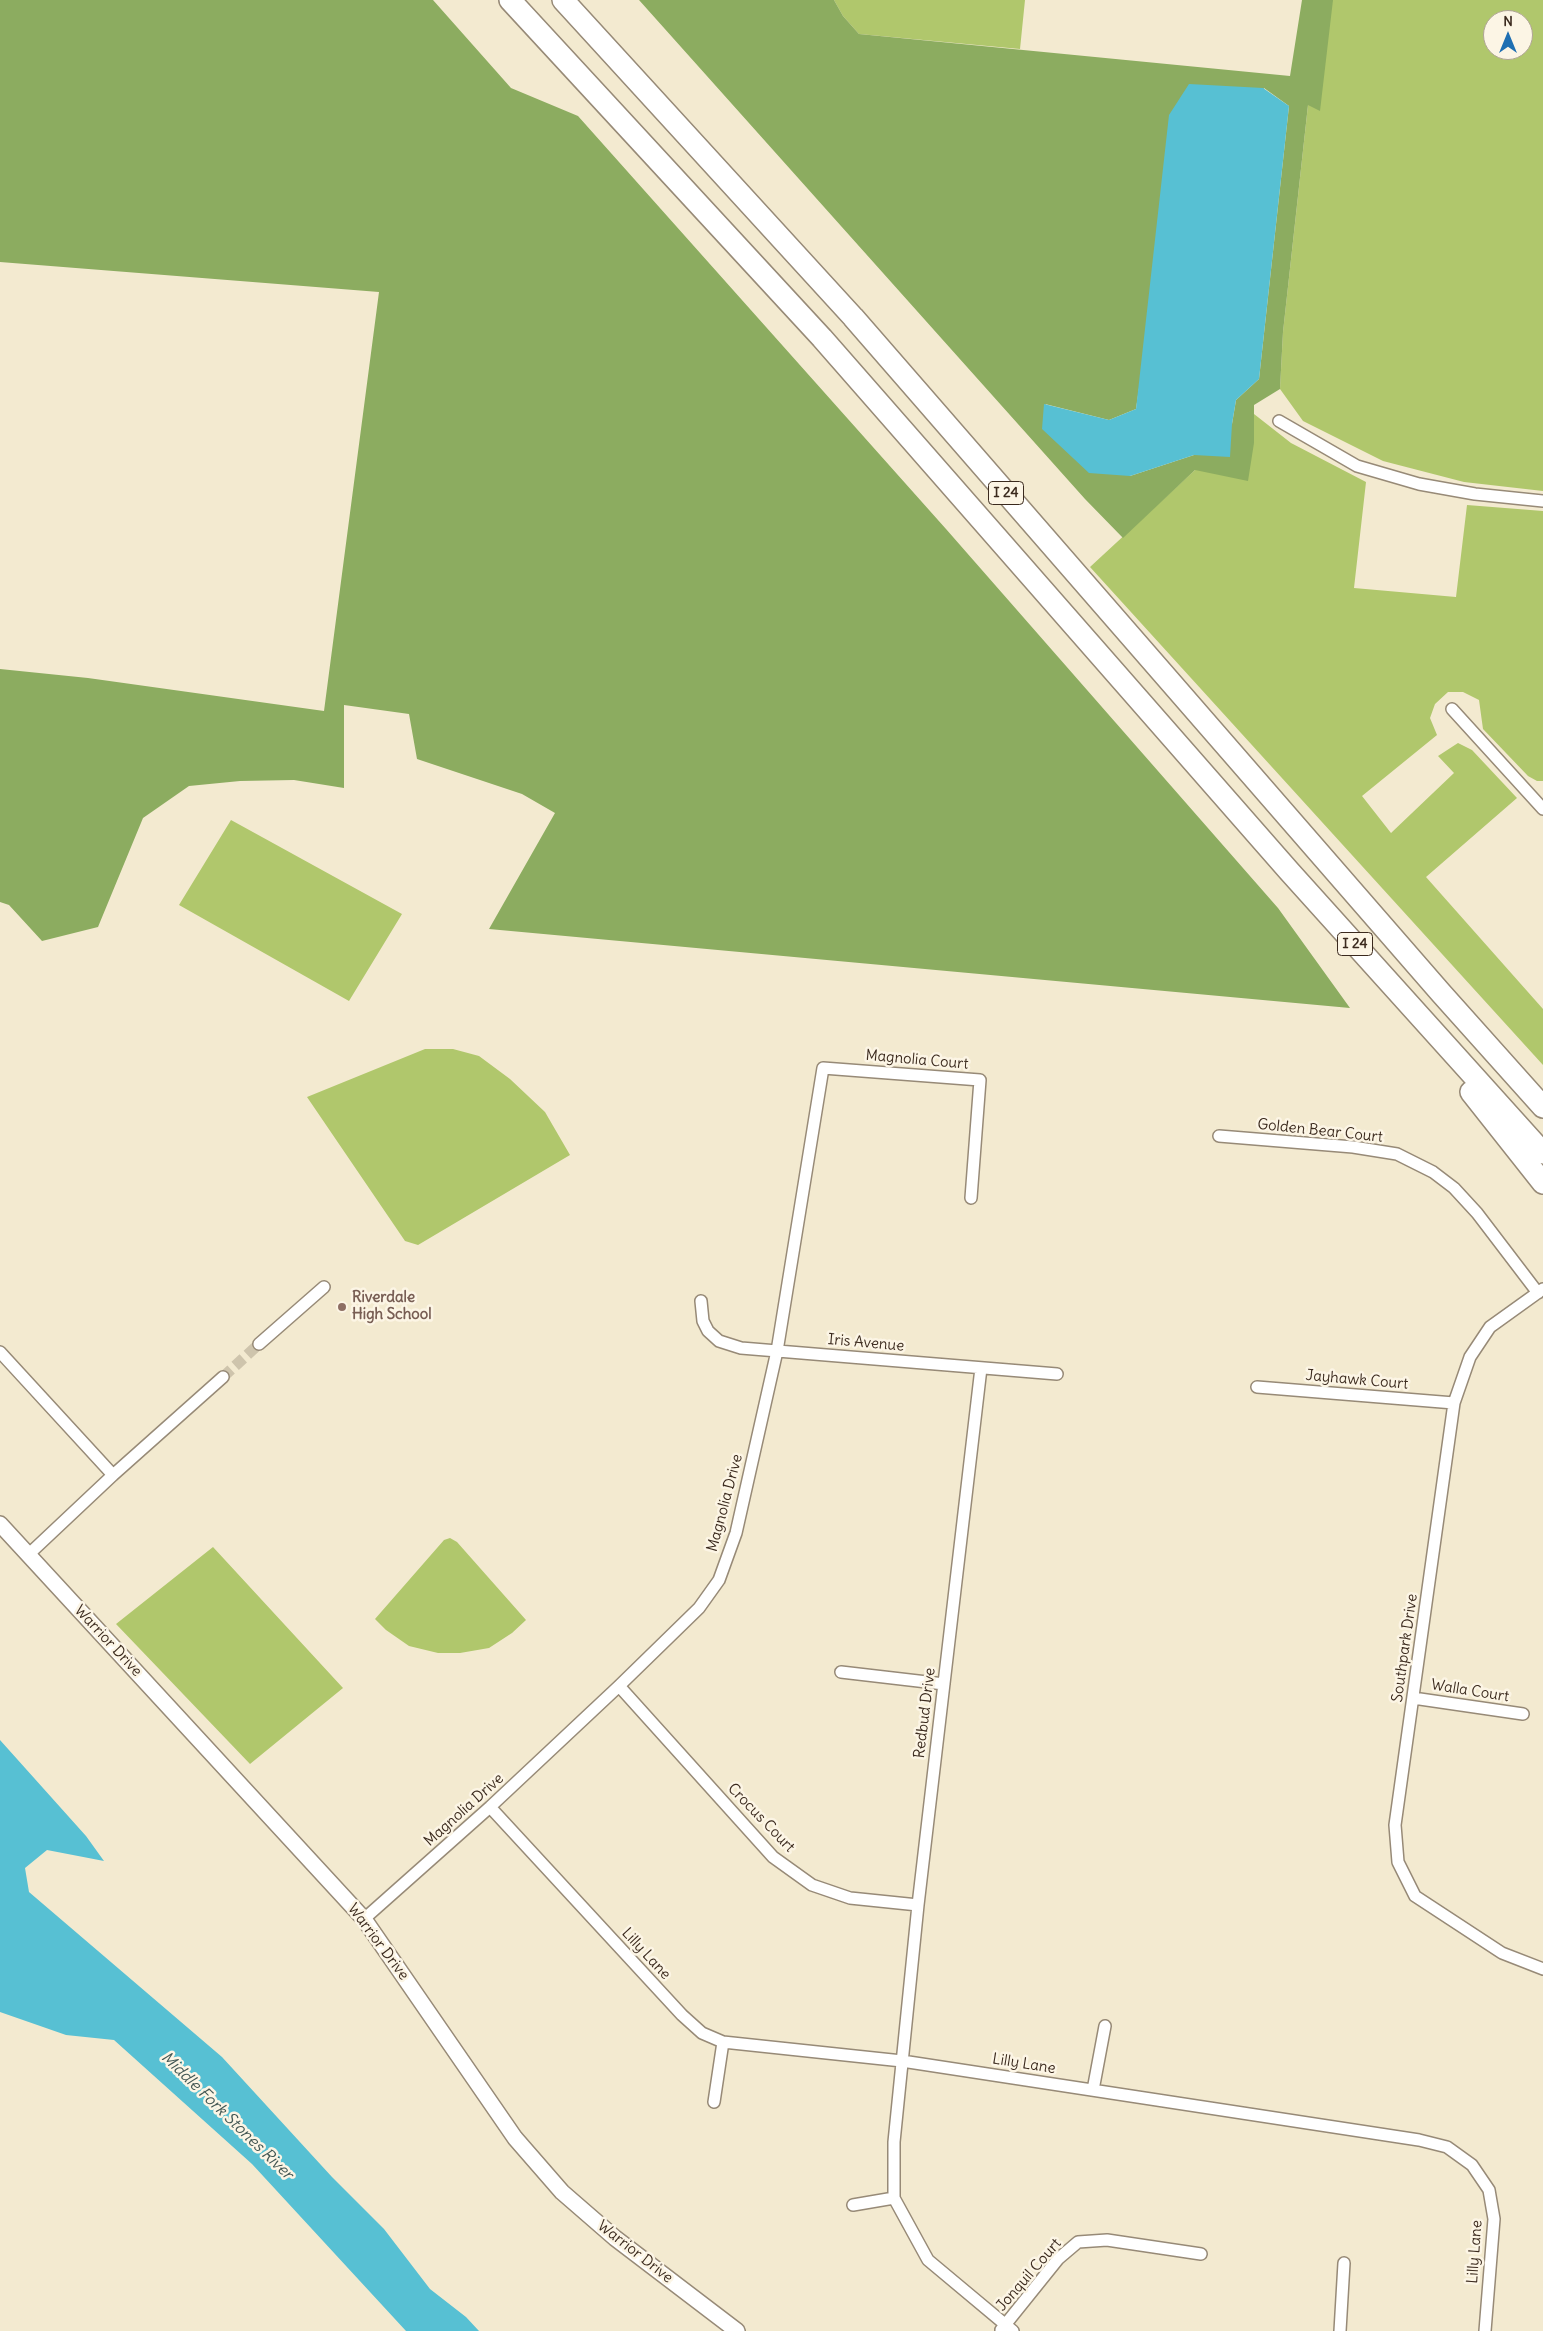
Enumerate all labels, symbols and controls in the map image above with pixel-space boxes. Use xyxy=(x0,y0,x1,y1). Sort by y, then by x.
north arrow xyxy=(1483,10,1533,60)
text: N xyxy=(1503,12,1513,30)
road number: I 24 xyxy=(988,482,1024,504)
road number: I 24 xyxy=(1338,932,1372,956)
street label: Magnolia Court xyxy=(865,1047,969,1073)
street label: Golden Bear Court xyxy=(1256,1115,1384,1147)
place label: Riverdale High School xyxy=(352,1289,432,1324)
marker: Riverdale High School xyxy=(336,1301,348,1313)
street label: Iris Avenue xyxy=(827,1331,905,1355)
street label: Jayhawk Court xyxy=(1305,1367,1409,1393)
street label: Magnolia Drive xyxy=(703,1452,747,1554)
street label: Southpark Drive xyxy=(1388,1593,1422,1703)
street label: Warrior Drive xyxy=(70,1602,146,1680)
street label: Redbud Drive xyxy=(911,1667,939,1759)
street label: Walla Court xyxy=(1430,1676,1510,1706)
street label: Magnolia Drive xyxy=(421,1770,507,1850)
street label: Crocus Court xyxy=(724,1780,798,1856)
street label: Warrior Drive xyxy=(343,1900,413,1984)
street label: Lilly Lane xyxy=(618,1925,674,1983)
water label: Middle Fork Stones River xyxy=(157,2048,297,2184)
street label: Lilly Lane xyxy=(991,2050,1057,2078)
street label: Warrior Drive xyxy=(594,2217,676,2287)
street label: Lilly Lane xyxy=(1464,2220,1486,2284)
street label: Jonquil Court xyxy=(993,2235,1065,2315)

